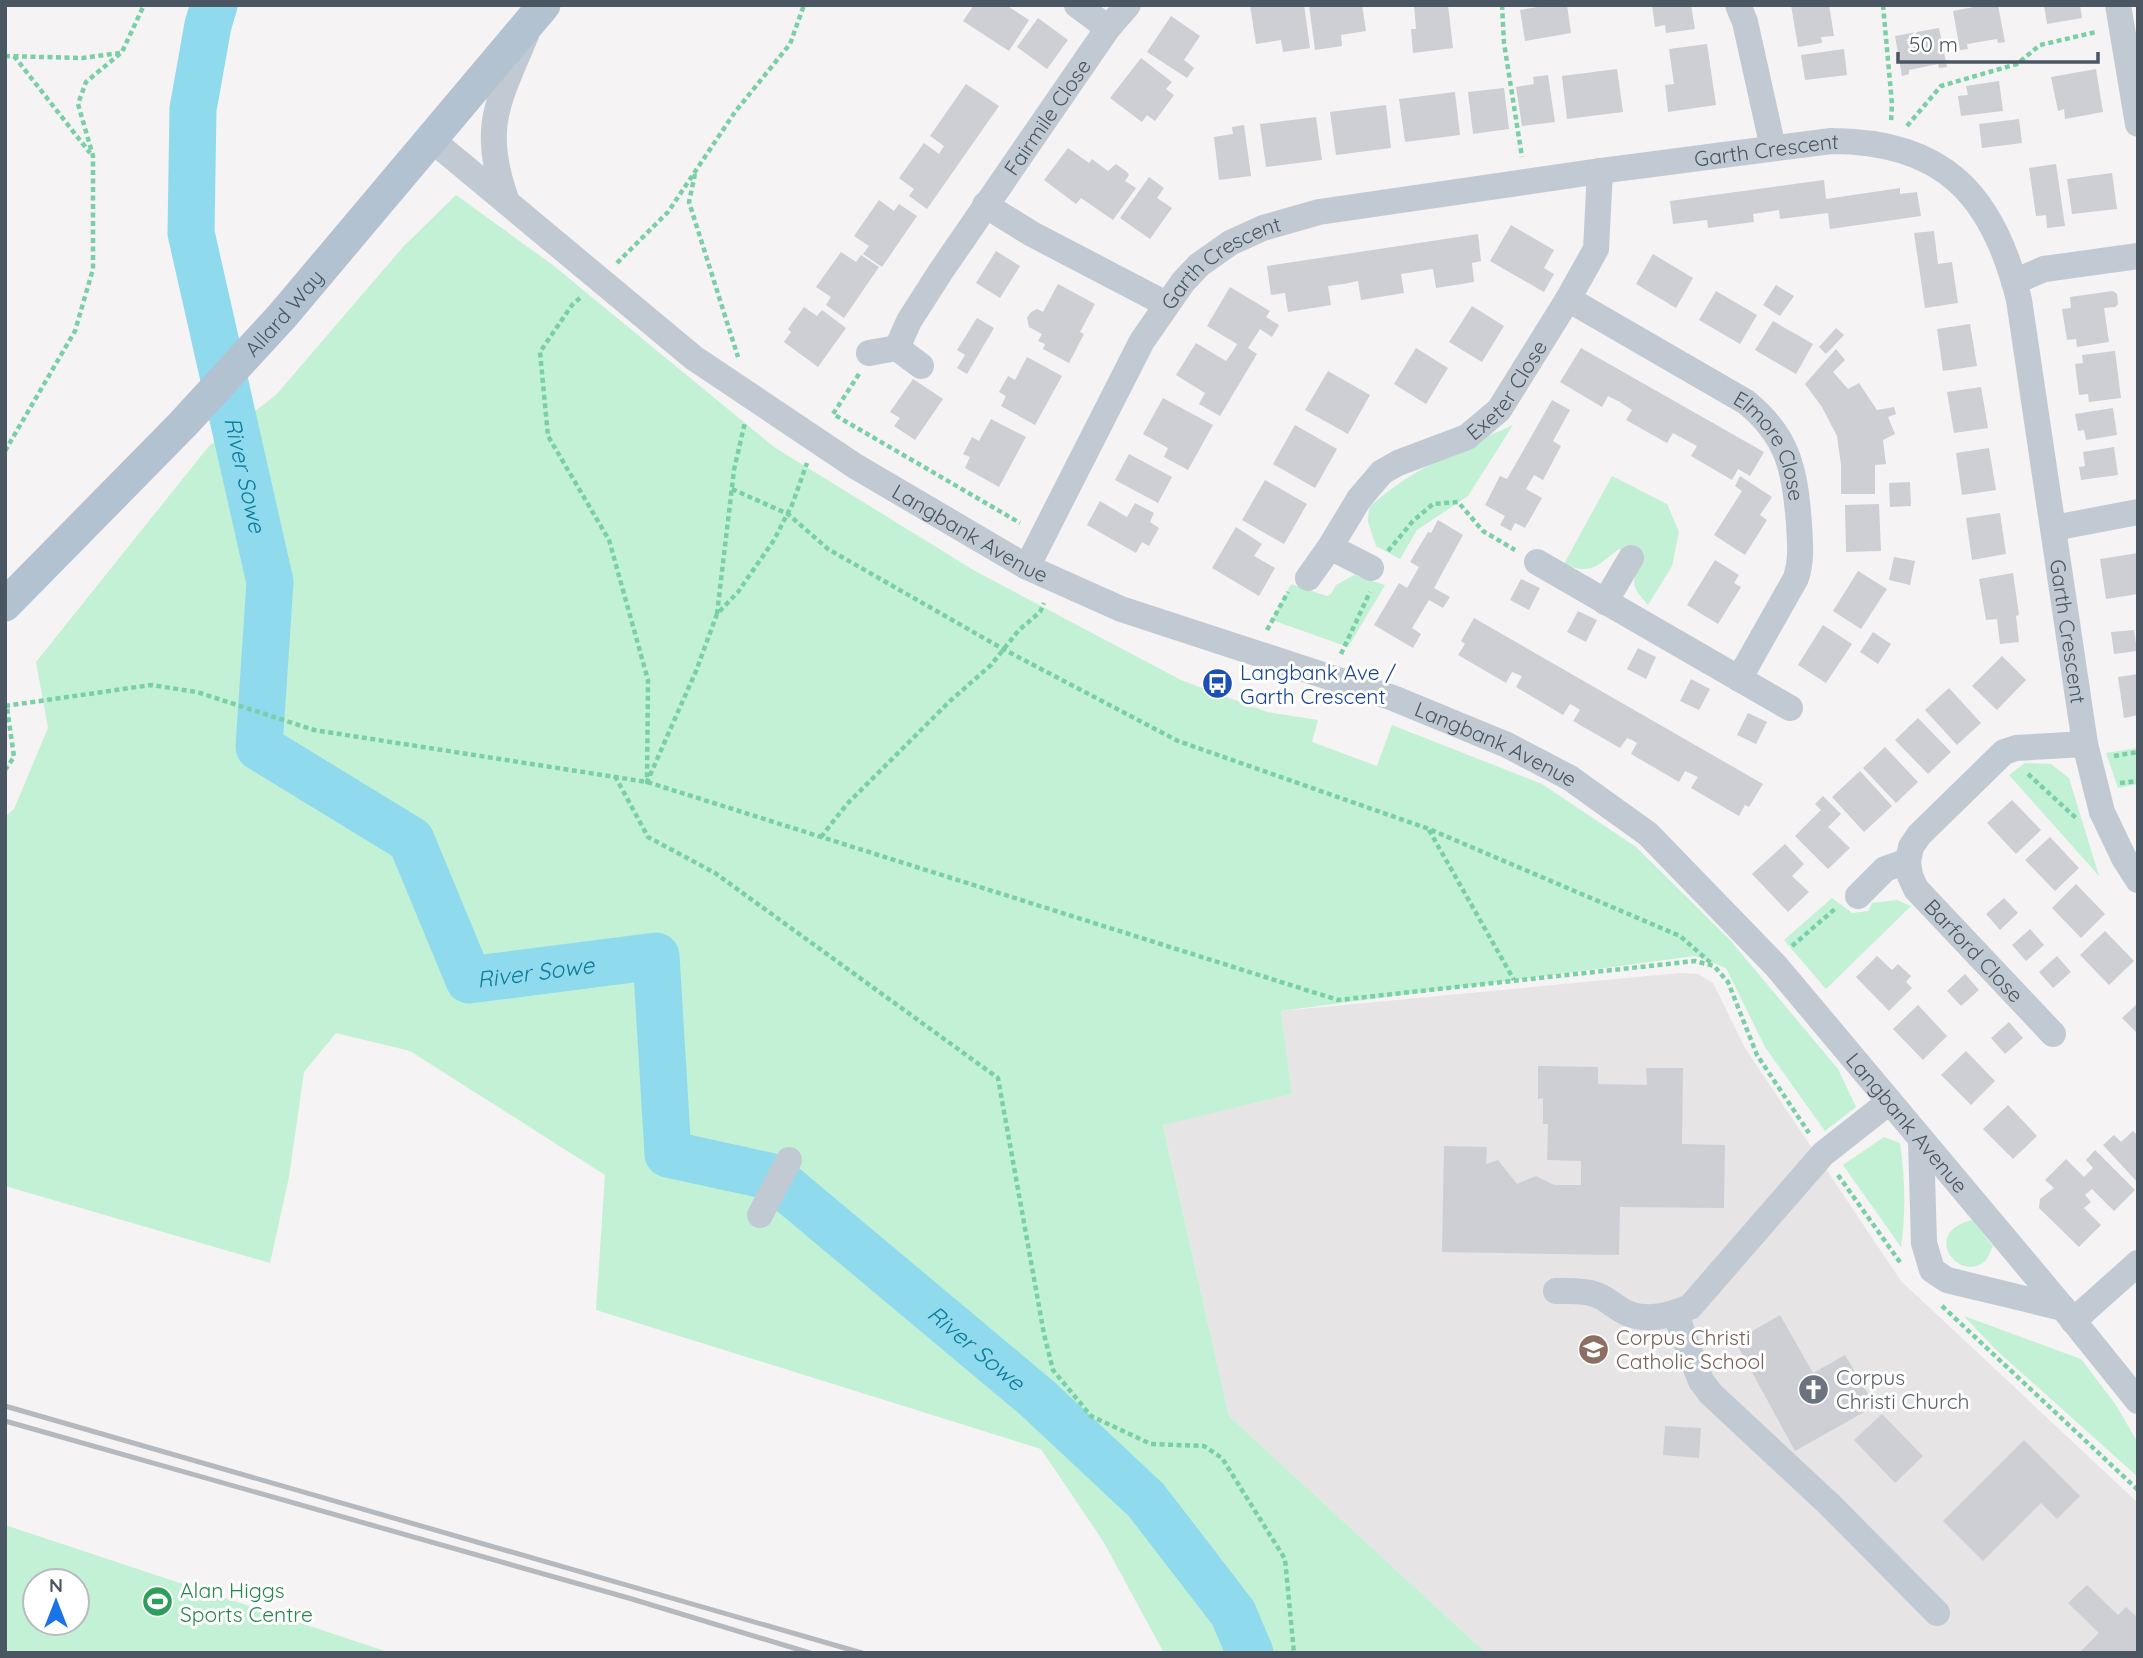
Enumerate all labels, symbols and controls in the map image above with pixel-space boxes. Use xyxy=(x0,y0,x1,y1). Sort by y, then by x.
scale bar xyxy=(1898,21,2098,65)
text: 50 m xyxy=(1909,31,1958,57)
street label: Fairmile Close xyxy=(998,54,1096,180)
street label: Garth Crescent xyxy=(1692,128,1839,172)
street label: Garth Crescent xyxy=(1155,211,1284,314)
street label: Allard Way xyxy=(239,264,329,362)
street label: Exeter Close xyxy=(1461,335,1552,445)
street label: Elmore Close xyxy=(1729,385,1810,502)
water label: River Sowe xyxy=(219,414,273,536)
street label: Langbank Avenue xyxy=(888,478,1052,588)
street label: Garth Crescent xyxy=(2045,558,2092,705)
place label: Langbank Ave / Garth Crescent xyxy=(1240,659,1396,709)
bus stop icon: Langbank Ave / Garth Crescent xyxy=(1200,667,1234,701)
street label: Langbank Avenue xyxy=(1411,695,1583,792)
street label: Barford Close xyxy=(1919,893,2029,1008)
water label: River Sowe xyxy=(475,949,597,993)
street label: Langbank Avenue xyxy=(1841,1047,1974,1198)
water label: River Sowe xyxy=(922,1299,1032,1397)
place label: Corpus Christi Catholic School xyxy=(1616,1324,1765,1374)
school or university icon: Corpus Christi Catholic School xyxy=(1576,1332,1610,1366)
place label: Corpus Christi Church xyxy=(1836,1364,1969,1414)
church icon: Corpus Christi Church xyxy=(1796,1372,1830,1406)
north arrow xyxy=(21,1567,91,1637)
text: N xyxy=(49,1573,63,1597)
place label: Alan Higgs Sports Centre xyxy=(180,1577,313,1627)
sports icon: Alan Higgs Sports Centre xyxy=(140,1585,174,1619)

